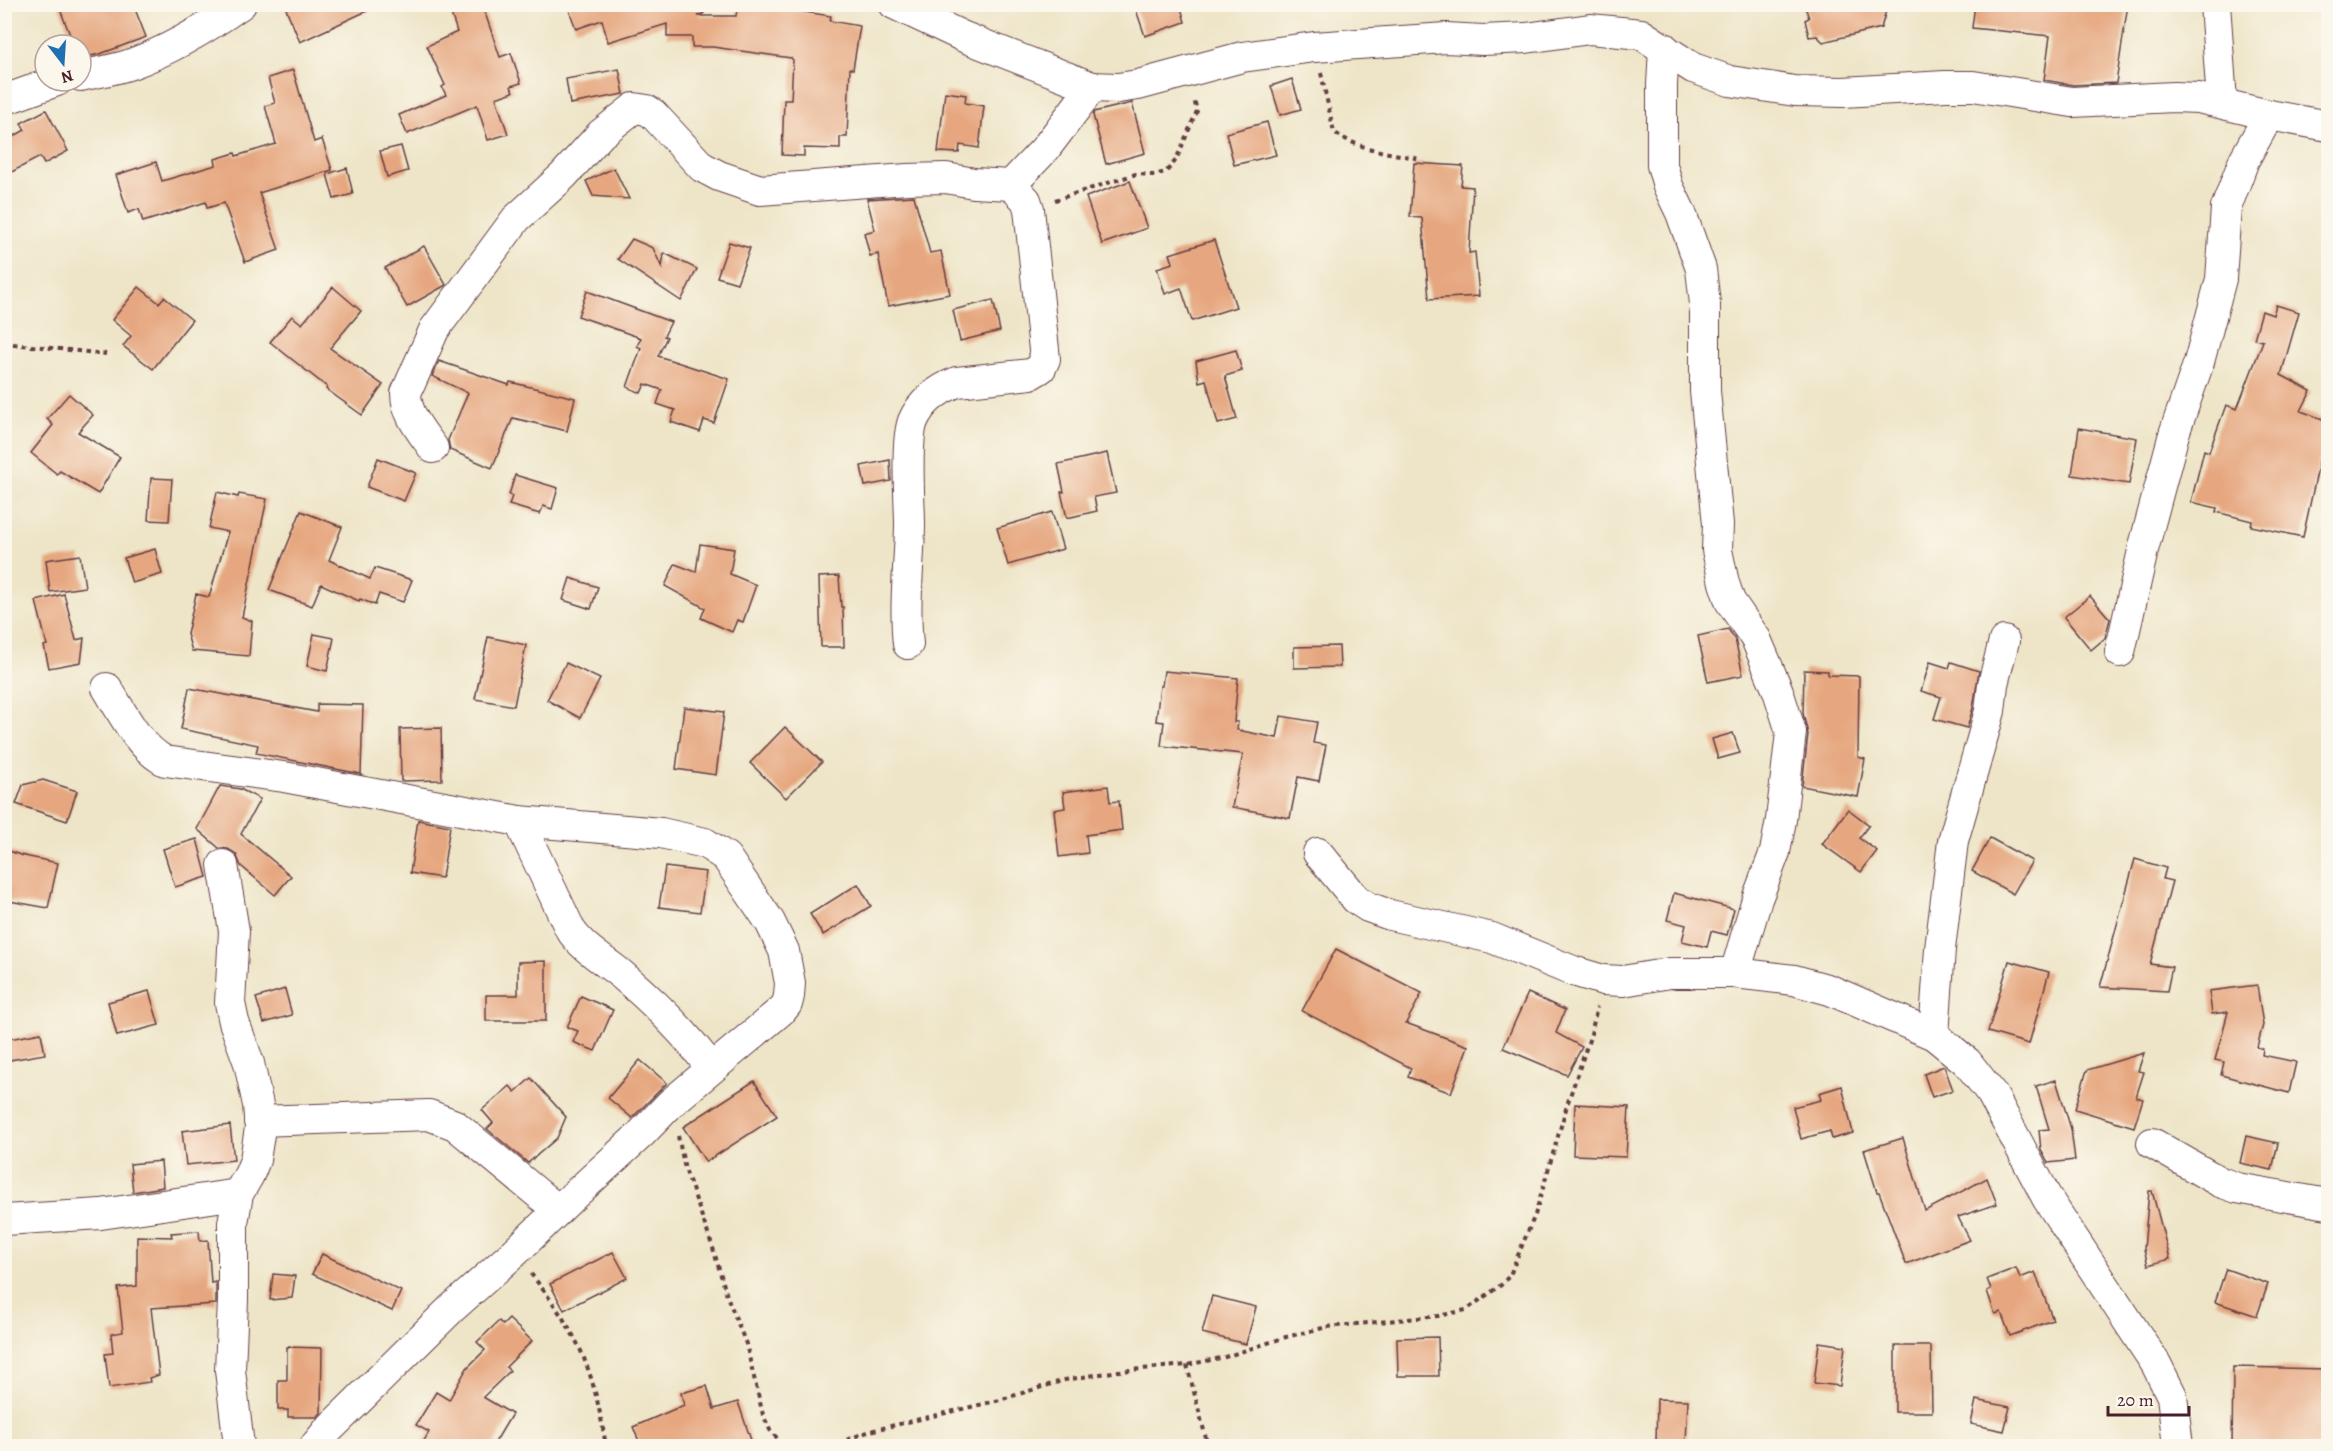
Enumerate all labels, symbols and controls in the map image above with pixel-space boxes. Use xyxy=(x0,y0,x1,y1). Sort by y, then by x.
north arrow xyxy=(33,33,93,93)
text: N xyxy=(58,64,76,89)
scale bar xyxy=(2108,1379,2189,1417)
text: 20 m xyxy=(2117,1388,2154,1412)

